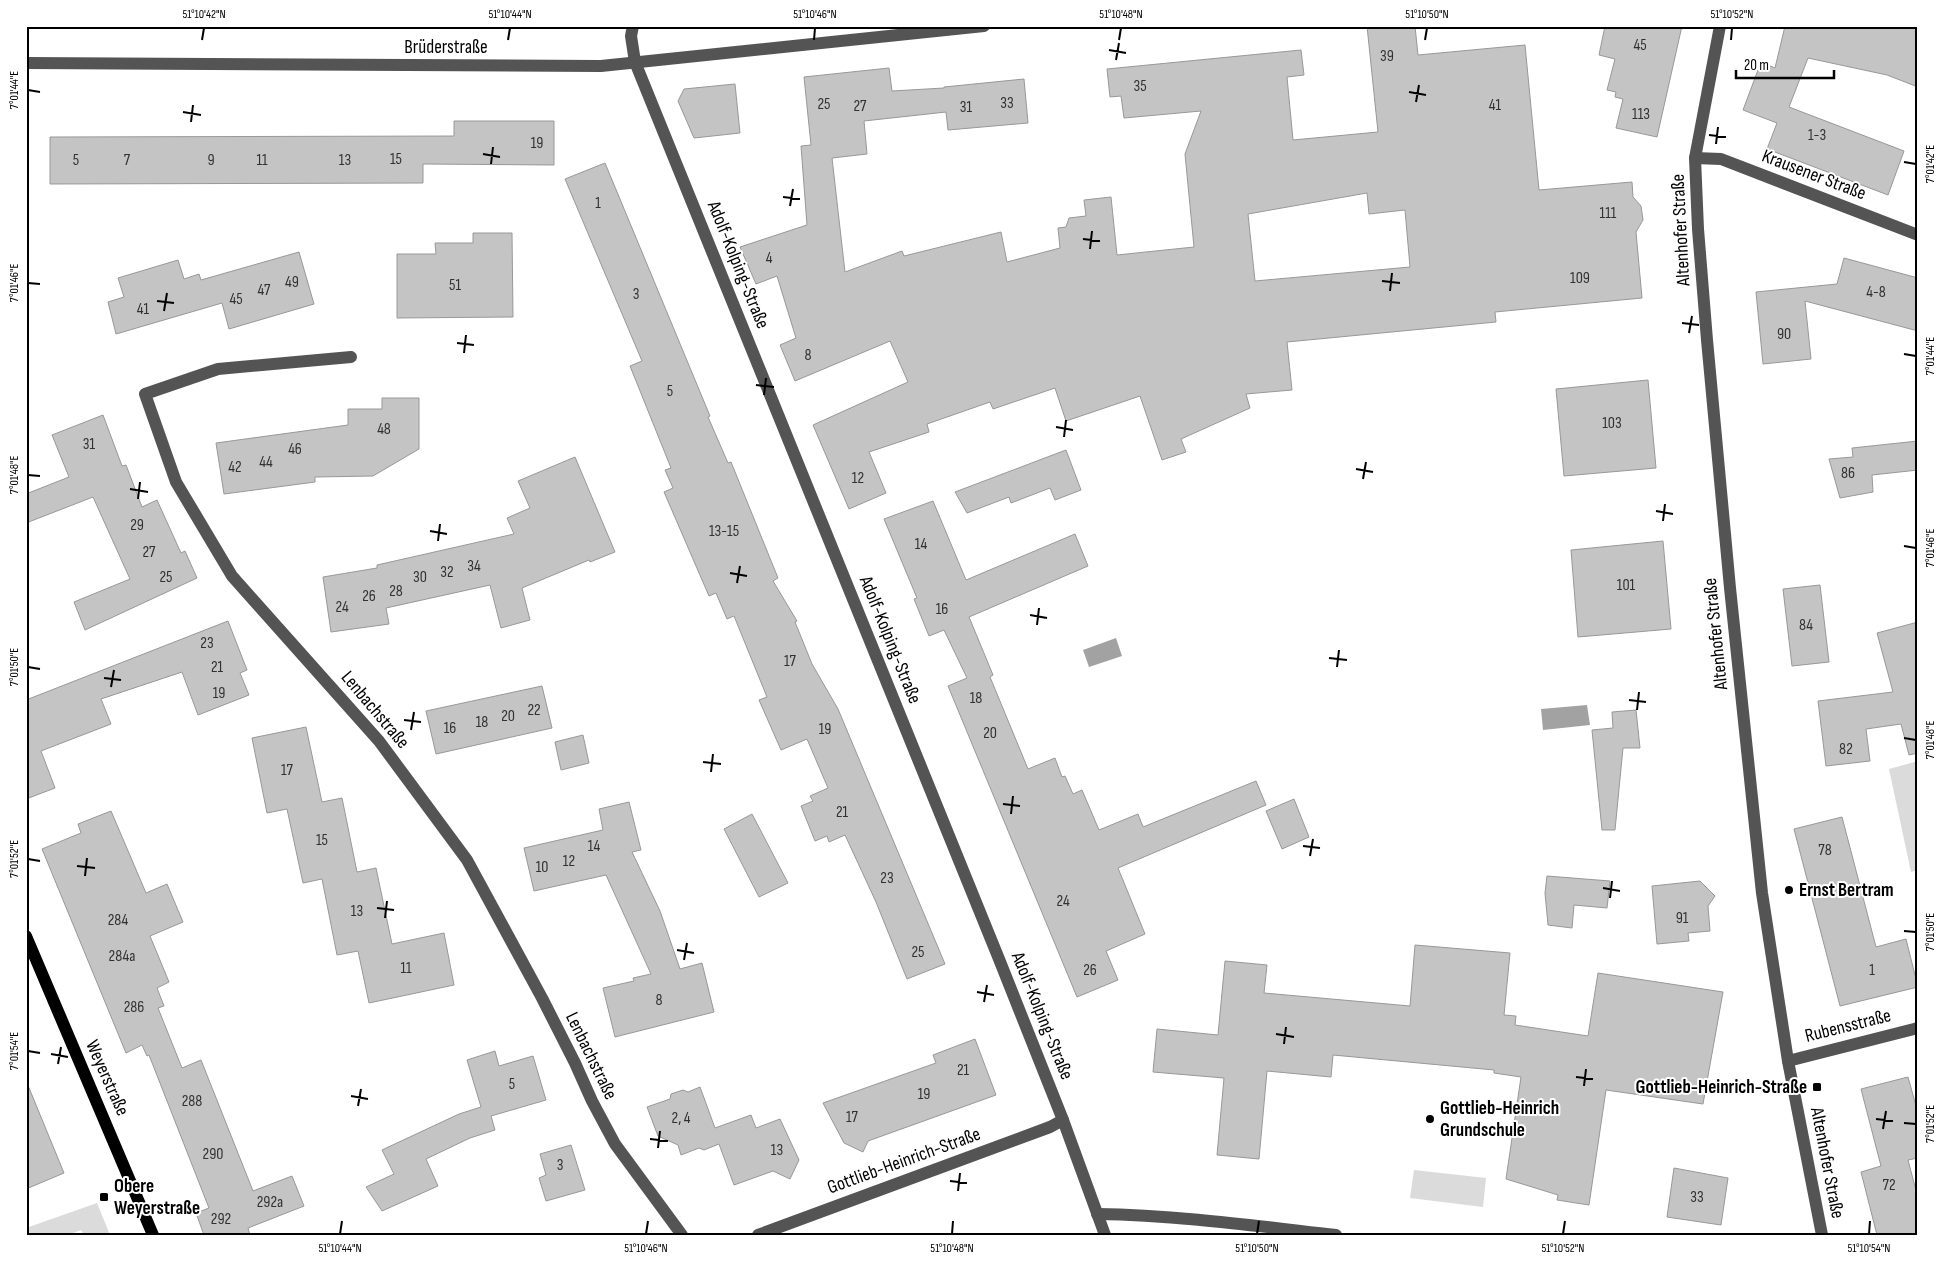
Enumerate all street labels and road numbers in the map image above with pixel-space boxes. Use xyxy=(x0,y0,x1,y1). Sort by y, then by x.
street label: Brüderstraße xyxy=(404,36,488,59)
street label: Krausener Straße xyxy=(1759,145,1869,205)
street label: Altenhofer Straße xyxy=(1667,173,1695,288)
street label: Adolf-Kolping-Straße xyxy=(702,197,774,332)
street label: Adolf-Kolping-Straße xyxy=(854,572,926,707)
street label: Altenhofer Straße xyxy=(1699,577,1733,692)
street label: Lenbachstraße xyxy=(336,667,414,753)
street label: Adolf-Kolping-Straße xyxy=(1006,948,1078,1083)
street label: Rubensstraße xyxy=(1803,1004,1893,1048)
street label: Lenbachstraße xyxy=(560,1009,622,1103)
street label: Weyerstraße xyxy=(80,1037,134,1119)
street label: Altenhofer Straße xyxy=(1805,1105,1849,1220)
street label: Gottlieb-Heinrich-Straße xyxy=(824,1123,984,1199)

